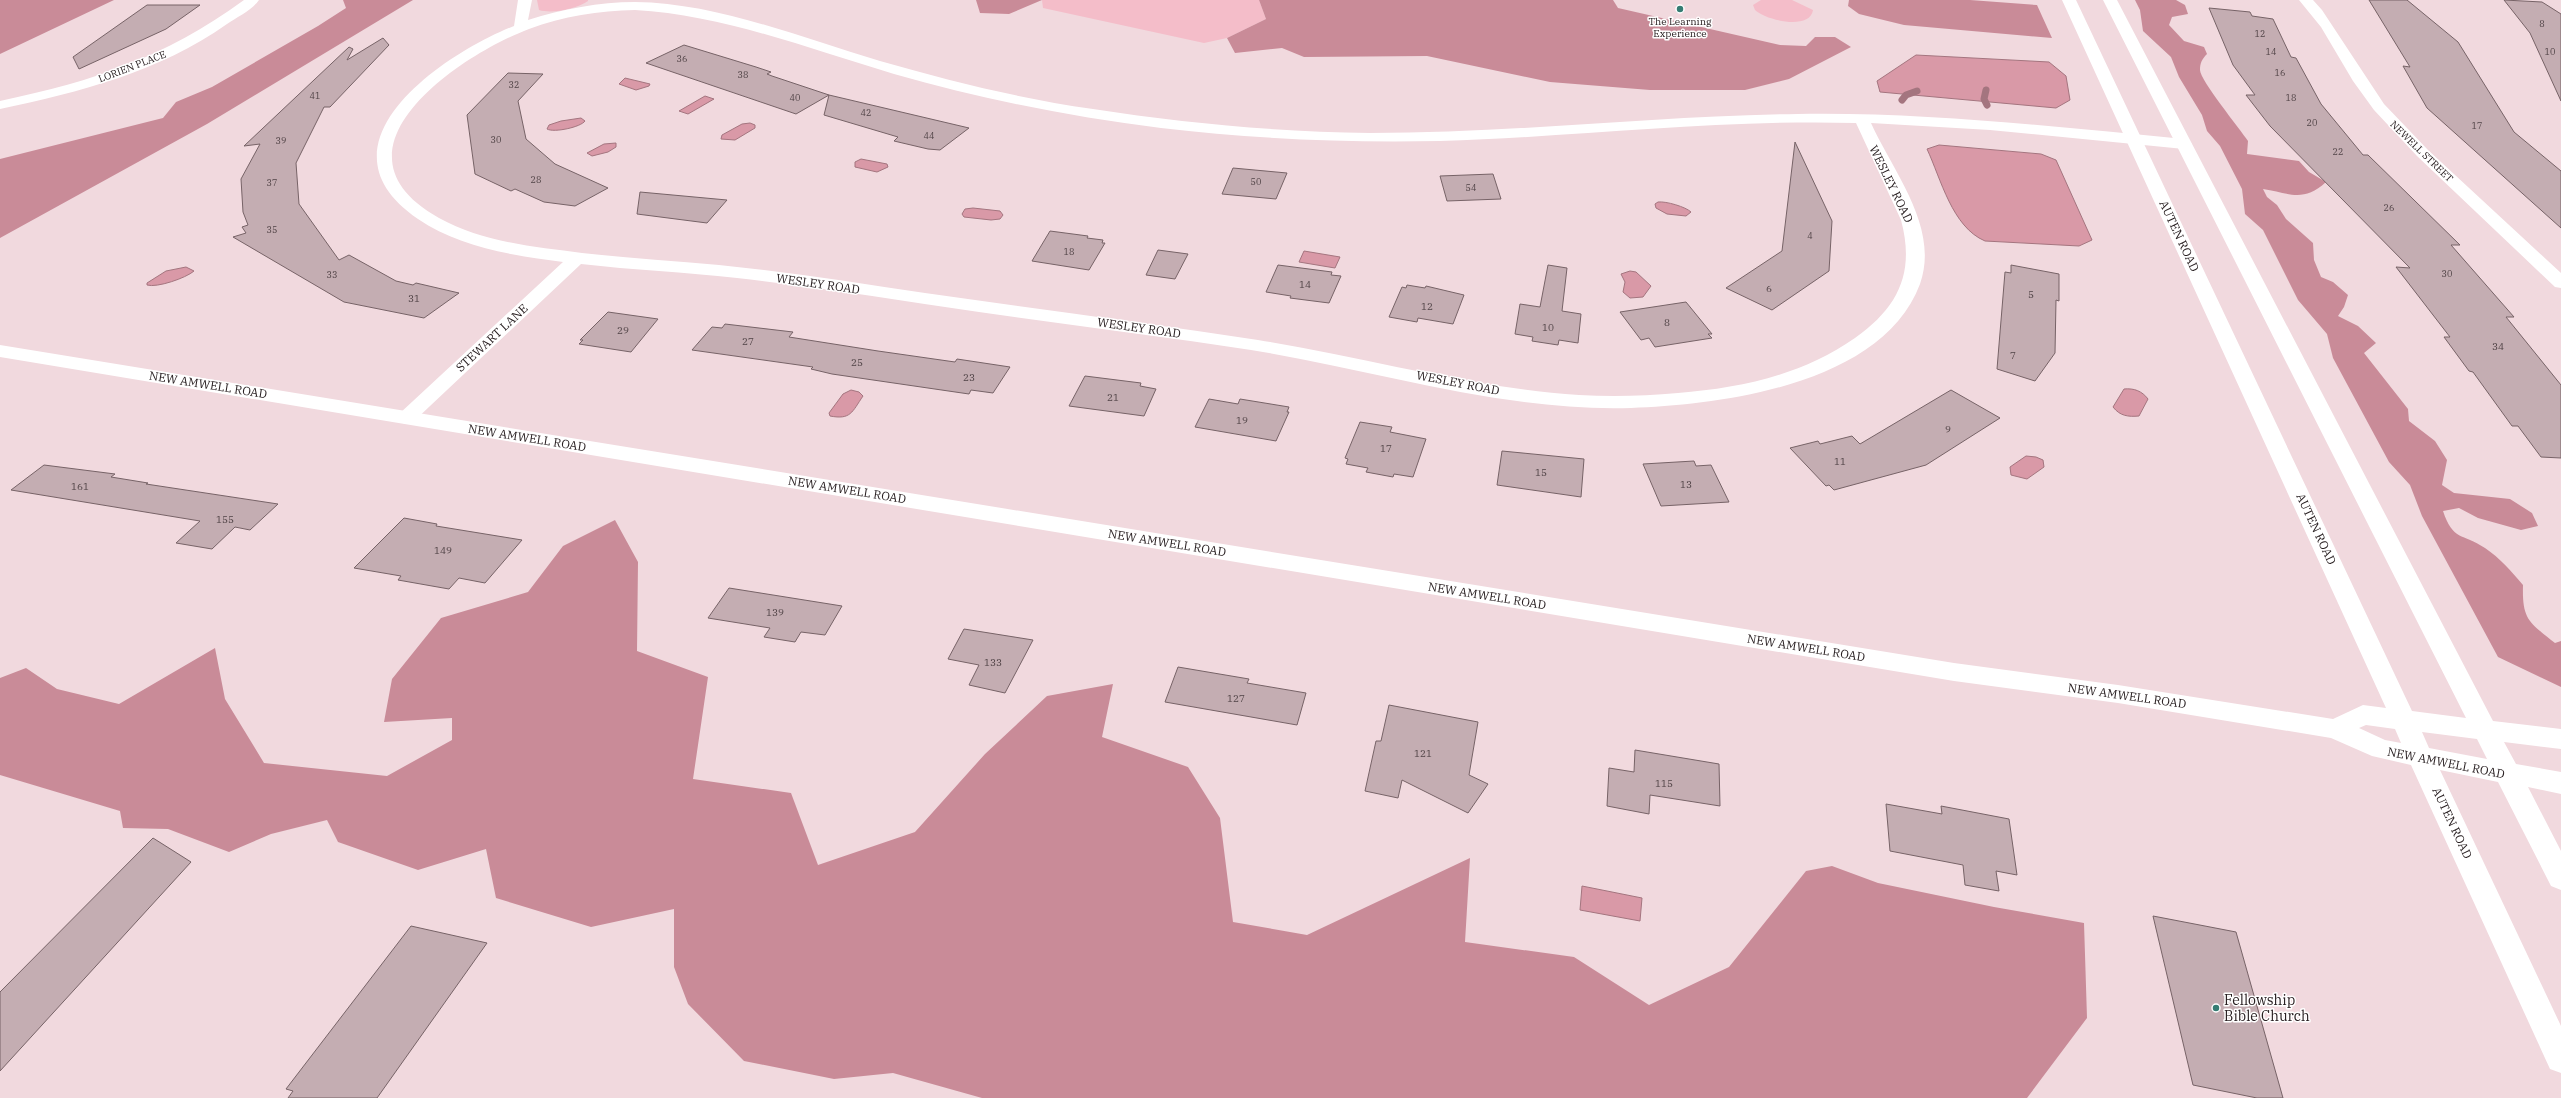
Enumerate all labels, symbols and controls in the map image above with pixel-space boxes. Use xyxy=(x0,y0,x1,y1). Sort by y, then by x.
marker: The Learning Experience xyxy=(1675,4,1685,14)
place label: The Learning Experience xyxy=(1648,15,1712,40)
house number: 8 xyxy=(2539,18,2545,29)
house number: 12 xyxy=(2255,28,2265,39)
house number: 14 xyxy=(2266,46,2276,57)
house number: 10 xyxy=(2545,46,2555,57)
street label: LORIEN PLACE xyxy=(96,48,168,85)
house number: 36 xyxy=(677,53,687,64)
house number: 16 xyxy=(2275,67,2285,78)
house number: 38 xyxy=(738,69,748,80)
house number: 32 xyxy=(509,79,519,90)
house number: 41 xyxy=(310,90,320,101)
house number: 40 xyxy=(790,92,800,103)
house number: 18 xyxy=(2286,92,2296,103)
house number: 42 xyxy=(861,107,871,118)
house number: 20 xyxy=(2307,117,2317,128)
street label: NEWELL STREET xyxy=(2387,118,2456,185)
house number: 17 xyxy=(2472,120,2482,131)
house number: 44 xyxy=(924,130,934,141)
house number: 30 xyxy=(491,134,501,145)
house number: 39 xyxy=(276,135,286,146)
street label: WESLEY ROAD xyxy=(1866,143,1917,225)
house number: 22 xyxy=(2333,146,2343,157)
house number: 28 xyxy=(531,174,541,185)
house number: 50 xyxy=(1251,176,1261,187)
house number: 37 xyxy=(267,177,277,188)
house number: 54 xyxy=(1466,182,1476,193)
street label: AUTEN ROAD xyxy=(2156,198,2203,274)
house number: 26 xyxy=(2384,202,2394,213)
house number: 35 xyxy=(267,224,277,235)
house number: 4 xyxy=(1807,230,1813,241)
house number: 18 xyxy=(1064,246,1074,257)
house number: 30 xyxy=(2442,268,2452,279)
house number: 33 xyxy=(327,269,337,280)
street label: WESLEY ROAD xyxy=(775,270,861,297)
house number: 14 xyxy=(1299,278,1311,291)
house number: 6 xyxy=(1766,282,1772,295)
house number: 5 xyxy=(2028,288,2034,301)
house number: 31 xyxy=(408,292,420,305)
house number: 12 xyxy=(1421,300,1433,313)
street label: STEWART LANE xyxy=(453,301,531,375)
street label: WESLEY ROAD xyxy=(1096,314,1182,341)
house number: 8 xyxy=(1664,316,1670,329)
house number: 10 xyxy=(1542,321,1554,334)
house number: 29 xyxy=(617,324,629,337)
house number: 27 xyxy=(742,335,754,348)
house number: 34 xyxy=(2492,340,2504,353)
house number: 7 xyxy=(2010,349,2016,362)
house number: 25 xyxy=(851,356,863,369)
street label: WESLEY ROAD xyxy=(1415,367,1501,398)
street label: NEW AMWELL ROAD xyxy=(148,368,268,401)
house number: 23 xyxy=(963,371,975,384)
house number: 21 xyxy=(1107,391,1119,404)
house number: 19 xyxy=(1236,414,1248,427)
street label: NEW AMWELL ROAD xyxy=(467,421,587,454)
house number: 9 xyxy=(1945,423,1951,436)
house number: 17 xyxy=(1380,442,1392,455)
house number: 11 xyxy=(1834,455,1846,468)
house number: 15 xyxy=(1535,466,1547,479)
street label: NEW AMWELL ROAD xyxy=(787,473,907,506)
house number: 13 xyxy=(1680,478,1692,491)
house number: 161 xyxy=(71,480,89,493)
street label: AUTEN ROAD xyxy=(2293,491,2340,567)
house number: 155 xyxy=(216,513,234,526)
street label: NEW AMWELL ROAD xyxy=(1107,526,1227,559)
house number: 149 xyxy=(434,544,452,557)
street label: NEW AMWELL ROAD xyxy=(1427,579,1547,612)
house number: 139 xyxy=(766,606,784,619)
street label: NEW AMWELL ROAD xyxy=(1746,631,1866,664)
house number: 133 xyxy=(984,656,1002,669)
street label: NEW AMWELL ROAD xyxy=(2067,680,2187,711)
house number: 127 xyxy=(1227,692,1245,705)
street label: NEW AMWELL ROAD xyxy=(2386,744,2506,781)
house number: 121 xyxy=(1414,747,1432,760)
house number: 115 xyxy=(1655,777,1673,790)
street label: AUTEN ROAD xyxy=(2429,785,2476,861)
place label: Fellowship Bible Church xyxy=(2224,991,2310,1025)
marker: Fellowship Bible Church xyxy=(2211,1003,2221,1013)

